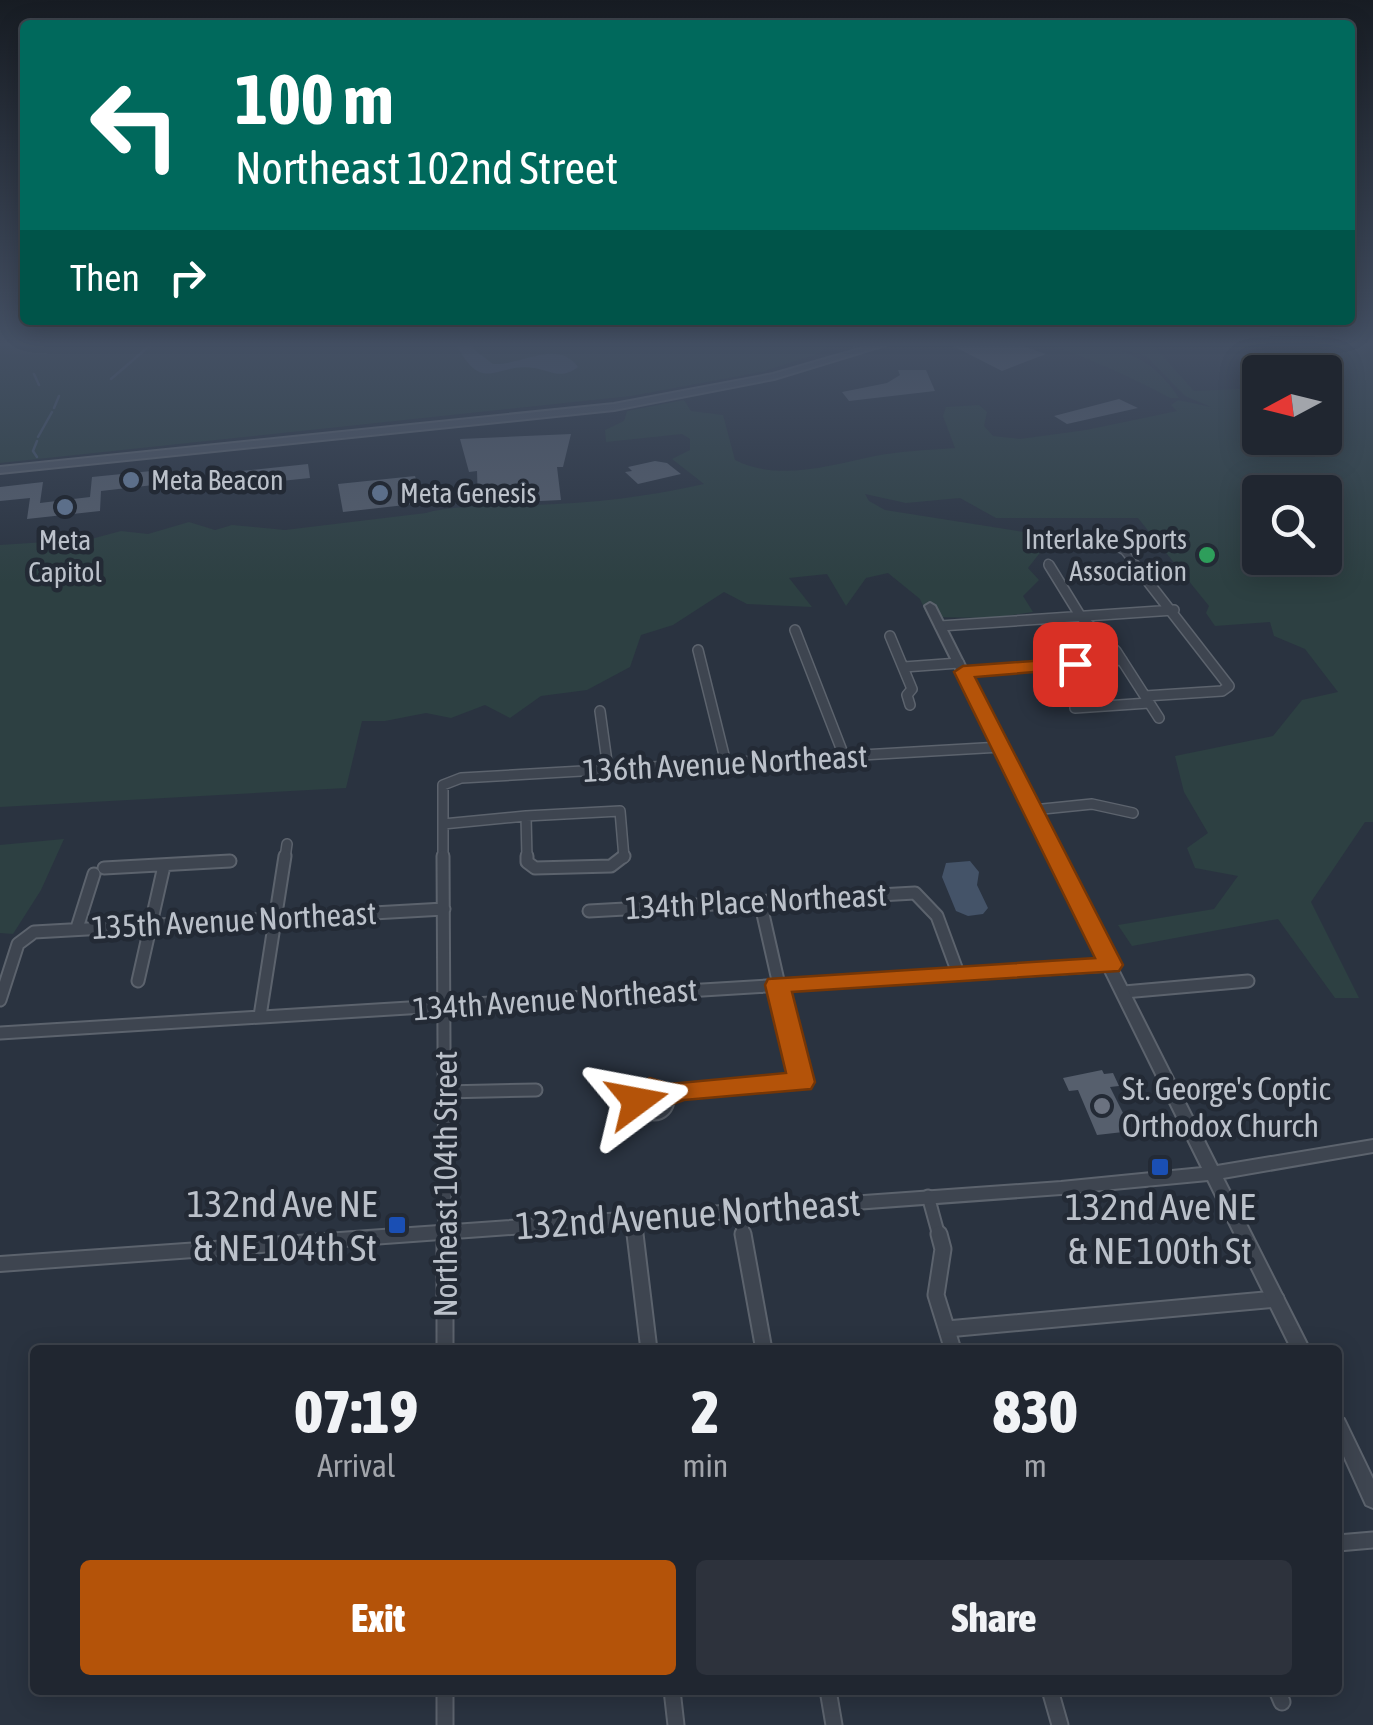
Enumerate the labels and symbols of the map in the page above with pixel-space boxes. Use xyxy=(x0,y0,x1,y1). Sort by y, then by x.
north arrow xyxy=(1242,355,1342,455)
place label: Meta Beacon xyxy=(151,464,284,496)
marker: Meta Beacon xyxy=(120,469,142,491)
place label: Meta Genesis xyxy=(400,477,536,509)
marker: Meta Genesis xyxy=(369,482,391,504)
marker: Meta Capitol xyxy=(54,496,76,518)
place label: Interlake Sports Association xyxy=(1025,523,1187,587)
place label: Meta Capitol xyxy=(28,524,102,588)
marker: Interlake Sports Association xyxy=(1196,544,1218,566)
pin xyxy=(1033,622,1118,707)
street label: 136th Avenue Northeast xyxy=(582,737,868,789)
street label: 134th Place Northeast xyxy=(624,876,888,926)
street label: 135th Avenue Northeast xyxy=(91,894,377,946)
street label: 134th Avenue Northeast xyxy=(412,971,698,1027)
position arrow xyxy=(585,1049,689,1153)
street label: Northeast 104th Street xyxy=(427,1051,464,1317)
place label: St. George's Coptic Orthodox Church xyxy=(1122,1070,1330,1144)
marker: St. George's Coptic Orthodox Church xyxy=(1091,1095,1113,1117)
marker: 132nd Ave NE & NE 100th St xyxy=(1149,1156,1171,1178)
street label: 132nd Avenue Northeast xyxy=(514,1181,862,1247)
place label: 132nd Ave NE & NE 104th St xyxy=(187,1182,377,1269)
place label: 132nd Ave NE & NE 100th St xyxy=(1065,1185,1255,1272)
marker: 132nd Ave NE & NE 104th St xyxy=(386,1214,408,1236)

